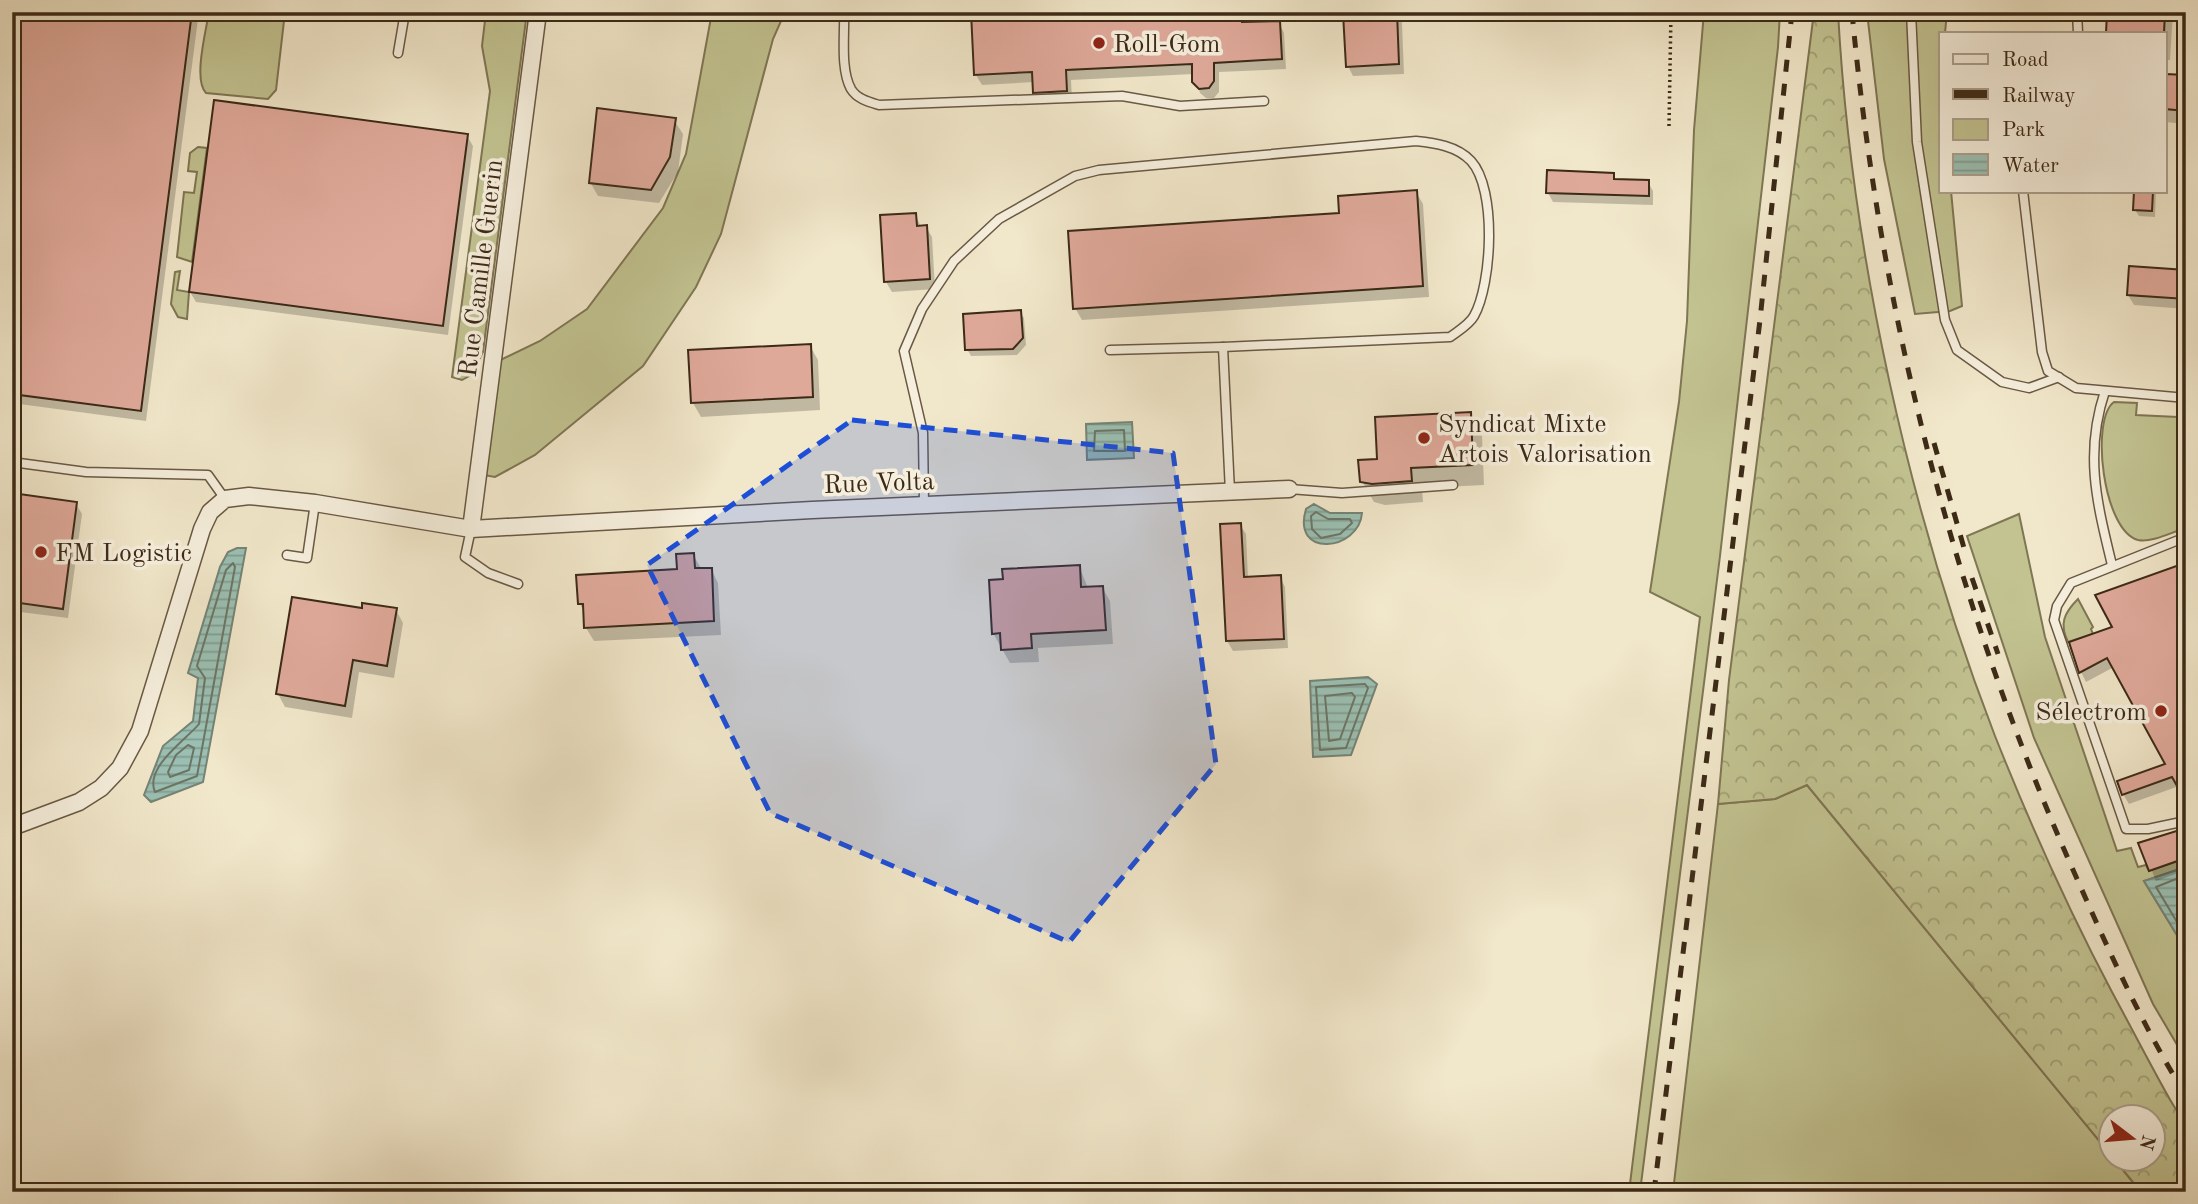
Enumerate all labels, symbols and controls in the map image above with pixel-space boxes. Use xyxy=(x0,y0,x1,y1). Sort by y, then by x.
place label: Roll-Gom xyxy=(1113,32,1220,58)
legend xyxy=(1939,32,2166,192)
marker: Roll-Gom xyxy=(1091,35,1107,51)
text: Road xyxy=(2002,50,2049,71)
text: Railway xyxy=(2002,86,2076,107)
text: Park xyxy=(2002,120,2045,141)
text: Water xyxy=(2002,156,2059,177)
street label: Rue Camille Guerin xyxy=(456,158,508,379)
place label: Syndicat Mixte Artois Valorisation xyxy=(1438,412,1652,468)
marker: Syndicat Mixte Artois Valorisation xyxy=(1416,430,1432,446)
street label: Rue Volta xyxy=(823,469,935,499)
place label: FM Logistic xyxy=(55,541,192,567)
marker: FM Logistic xyxy=(33,544,49,560)
place label: Sélectrom xyxy=(2035,700,2147,726)
marker: Sélectrom xyxy=(2153,703,2169,719)
north arrow xyxy=(2096,1102,2166,1172)
text: N xyxy=(2135,1132,2157,1152)

